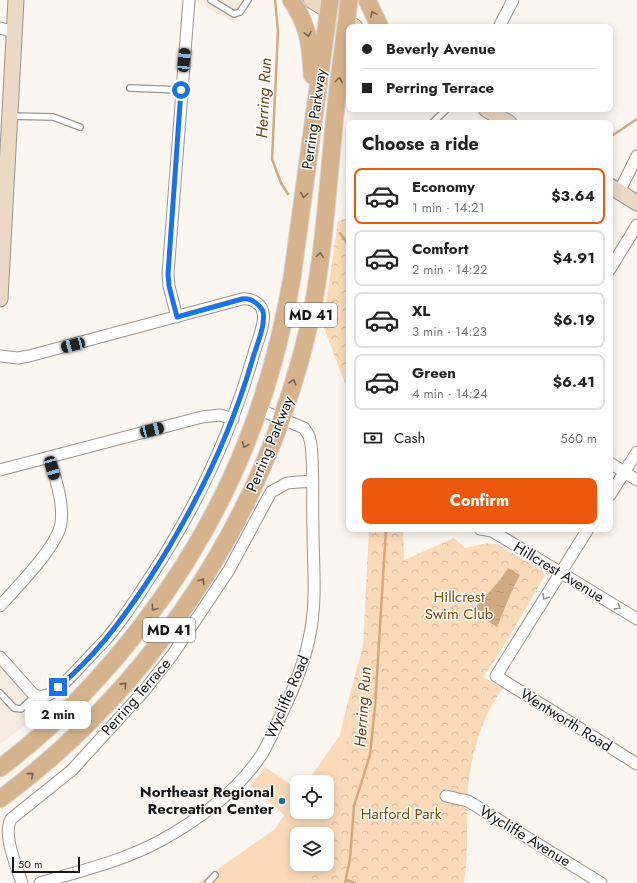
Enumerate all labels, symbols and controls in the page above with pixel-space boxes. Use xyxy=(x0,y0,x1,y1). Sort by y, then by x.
one-way arrow xyxy=(370,11,378,18)
one-way arrow xyxy=(303,31,311,38)
text: Beverly Avenue xyxy=(386,38,496,60)
car xyxy=(177,48,191,72)
water label: Herring Run xyxy=(250,57,277,139)
street label: Perring Parkway xyxy=(296,67,332,171)
one-way arrow xyxy=(335,77,344,83)
text: Perring Terrace xyxy=(386,77,494,99)
route start xyxy=(172,81,190,99)
text: Choose a ride xyxy=(362,131,479,157)
text: Economy xyxy=(412,176,475,198)
icon: car xyxy=(364,178,400,214)
text: $3.64 xyxy=(551,185,595,207)
one-way arrow xyxy=(300,192,309,198)
text: 1 min · 14:21 xyxy=(412,198,484,217)
text: Comfort xyxy=(412,238,469,260)
icon: car xyxy=(364,240,400,276)
text: $4.91 xyxy=(553,247,595,269)
one-way arrow xyxy=(315,252,324,258)
text: 2 min · 14:22 xyxy=(412,260,487,279)
text: XL xyxy=(412,300,430,322)
icon: car xyxy=(364,302,400,338)
road number: MD 41 xyxy=(285,303,337,327)
text: $6.19 xyxy=(553,309,595,331)
text: 3 min · 14:23 xyxy=(412,322,487,341)
car xyxy=(60,336,86,354)
text: Green xyxy=(412,362,456,384)
icon: car xyxy=(364,364,400,400)
text: $6.41 xyxy=(553,371,595,393)
one-way arrow xyxy=(288,379,297,386)
text: 4 min · 14:24 xyxy=(412,384,488,403)
street label: Perring Parkway xyxy=(241,392,299,495)
car xyxy=(139,421,165,439)
icon: cash xyxy=(362,427,384,449)
text: Cash xyxy=(394,427,425,449)
text: 560 m xyxy=(560,429,597,448)
one-way arrow xyxy=(242,441,250,449)
car xyxy=(43,455,61,481)
button: Confirm xyxy=(362,478,597,524)
street label: Hillcrest Avenue xyxy=(510,536,609,608)
one-way arrow xyxy=(197,578,205,585)
park label: Hillcrest Swim Club xyxy=(425,586,494,625)
one-way arrow xyxy=(543,593,550,600)
one-way arrow xyxy=(152,603,159,610)
one-way arrow xyxy=(614,603,621,610)
road number: MD 41 xyxy=(143,618,195,642)
street label: Wycliffe Road xyxy=(260,652,314,742)
street label: Perring Terrace xyxy=(96,653,176,741)
water label: Herring Run xyxy=(348,666,377,748)
route end xyxy=(49,678,67,696)
one-way arrow xyxy=(119,682,127,690)
street label: Wentworth Road xyxy=(516,683,616,757)
callout: 2 min xyxy=(25,701,91,729)
text: 2 min xyxy=(41,705,75,724)
one-way arrow xyxy=(26,773,34,780)
map controls xyxy=(290,775,334,871)
button: locate xyxy=(290,775,334,819)
place label: Northeast Regional Recreation Center xyxy=(140,781,275,820)
marker: Northeast Regional Recreation Center xyxy=(277,796,287,806)
street label: Wycliffe Avenue xyxy=(475,800,575,872)
park label: Harford Park xyxy=(361,803,442,825)
button: layers xyxy=(290,827,334,871)
scale bar xyxy=(12,855,80,874)
text: 50 m xyxy=(18,856,43,872)

